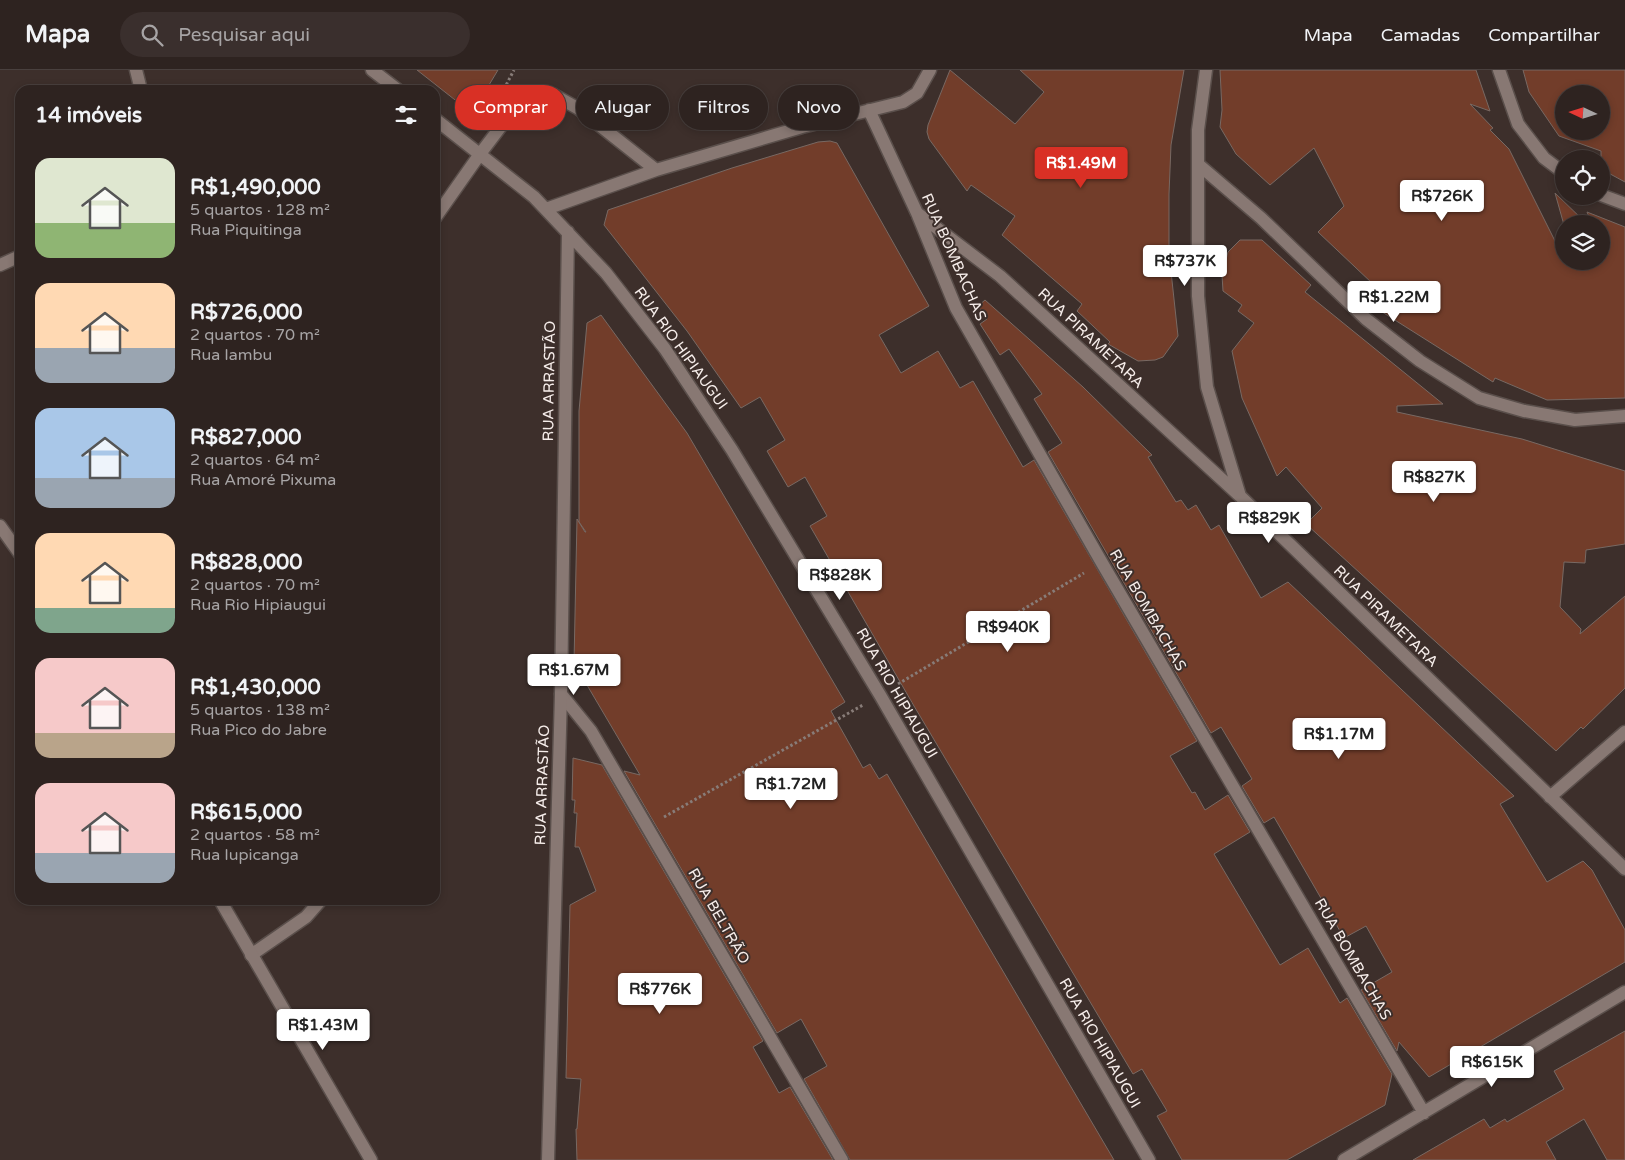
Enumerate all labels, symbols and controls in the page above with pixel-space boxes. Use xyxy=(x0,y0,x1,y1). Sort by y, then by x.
search box xyxy=(120,12,470,57)
text: Mapa xyxy=(25,20,90,49)
icon: search xyxy=(138,21,166,49)
text: Pesquisar aqui xyxy=(178,24,310,46)
text: Mapa xyxy=(1304,24,1353,46)
text: Camadas xyxy=(1381,24,1460,46)
text: Compartilhar xyxy=(1488,24,1600,46)
chip: Comprar xyxy=(455,85,566,130)
chip: Alugar xyxy=(576,85,669,130)
chip: Filtros xyxy=(679,85,768,130)
chip: Novo xyxy=(778,85,859,130)
north arrow xyxy=(1555,85,1610,140)
map controls xyxy=(1555,85,1610,270)
icon: filters xyxy=(392,101,420,129)
text: 14 imóveis xyxy=(35,103,142,128)
pin: R$1.49M xyxy=(1035,146,1127,189)
button: locate xyxy=(1555,150,1610,205)
text: R$1.49M xyxy=(1046,153,1116,173)
text: R$1,490,000 xyxy=(190,175,321,200)
icon: home xyxy=(75,178,135,238)
pin: R$726K xyxy=(1401,180,1483,222)
text: R$726K xyxy=(1411,186,1473,206)
street label: RUA BOMBACHAS xyxy=(918,191,990,323)
text: 5 quartos · 128 m² xyxy=(190,200,330,220)
button: layers xyxy=(1555,215,1610,270)
text: Rua Piquitinga xyxy=(190,220,302,240)
pin: R$737K xyxy=(1144,244,1226,287)
text: R$737K xyxy=(1154,251,1216,271)
pin: R$1.22M xyxy=(1348,280,1440,323)
street label: RUA RIO HIPIAUGUI xyxy=(630,283,732,413)
street label: RUA PIRAMETARA xyxy=(1034,284,1148,392)
text: R$1.22M xyxy=(1358,287,1430,307)
text: R$726,000 xyxy=(190,300,302,325)
icon: home xyxy=(75,303,135,363)
street label: RUA ARRASTÃO xyxy=(539,321,559,441)
text: 2 quartos · 70 m² xyxy=(190,325,320,345)
text: Rua Iambu xyxy=(190,345,272,365)
text: R$827,000 xyxy=(190,425,301,450)
icon: home xyxy=(75,428,135,488)
text: 2 quartos · 64 m² xyxy=(190,450,320,470)
pin: R$827K xyxy=(1393,460,1475,503)
text: R$827K xyxy=(1403,467,1465,487)
text: Rua Amoré Pixuma xyxy=(190,470,336,490)
pin: R$829K xyxy=(1228,502,1310,544)
text: R$829K xyxy=(1238,508,1300,528)
street label: RUA BOMBACHAS xyxy=(1106,546,1190,674)
text: R$828,000 xyxy=(190,550,302,575)
icon: home xyxy=(75,553,135,613)
pin: R$828K xyxy=(799,558,881,601)
street label: RUA PIRAMETARA xyxy=(1330,561,1442,671)
text: R$828K xyxy=(809,565,871,585)
text: 2 quartos · 70 m² xyxy=(190,575,320,595)
text: Rua Rio Hipiaugui xyxy=(190,595,326,615)
pin: R$940K xyxy=(967,610,1049,653)
text: R$940K xyxy=(977,617,1039,637)
street label: RUA RIO HIPIAUGUI xyxy=(852,625,942,761)
pin: R$1.67M xyxy=(528,654,620,696)
text: R$1.67M xyxy=(538,660,610,680)
text: R$1,430,000 xyxy=(190,675,321,700)
icon: home xyxy=(75,678,135,738)
text: 5 quartos · 138 m² xyxy=(190,700,330,720)
pin: R$1.17M xyxy=(1293,718,1385,760)
text: Rua Pico do Jabre xyxy=(190,720,327,740)
street label: RUA ARRASTÃO xyxy=(531,724,553,846)
text: R$1.17M xyxy=(1303,724,1375,744)
pin: R$1.72M xyxy=(745,768,837,810)
text: R$1.72M xyxy=(756,774,826,794)
text: R$615,000 xyxy=(190,800,302,825)
icon: home xyxy=(75,803,135,863)
text: 2 quartos · 58 m² xyxy=(190,825,320,845)
text: Rua Iupicanga xyxy=(190,845,299,865)
street label: RUA BELTRÃO xyxy=(684,865,754,967)
street label: RUA BOMBACHAS xyxy=(1311,895,1395,1023)
pin: R$776K xyxy=(619,972,701,1015)
street label: RUA RIO HIPIAUGUI xyxy=(1055,975,1145,1111)
text: R$776K xyxy=(629,979,691,999)
pin: R$1.43M xyxy=(277,1008,369,1051)
text: R$1.43M xyxy=(288,1015,358,1035)
pin: R$615K xyxy=(1451,1046,1533,1088)
text: R$615K xyxy=(1461,1052,1523,1072)

